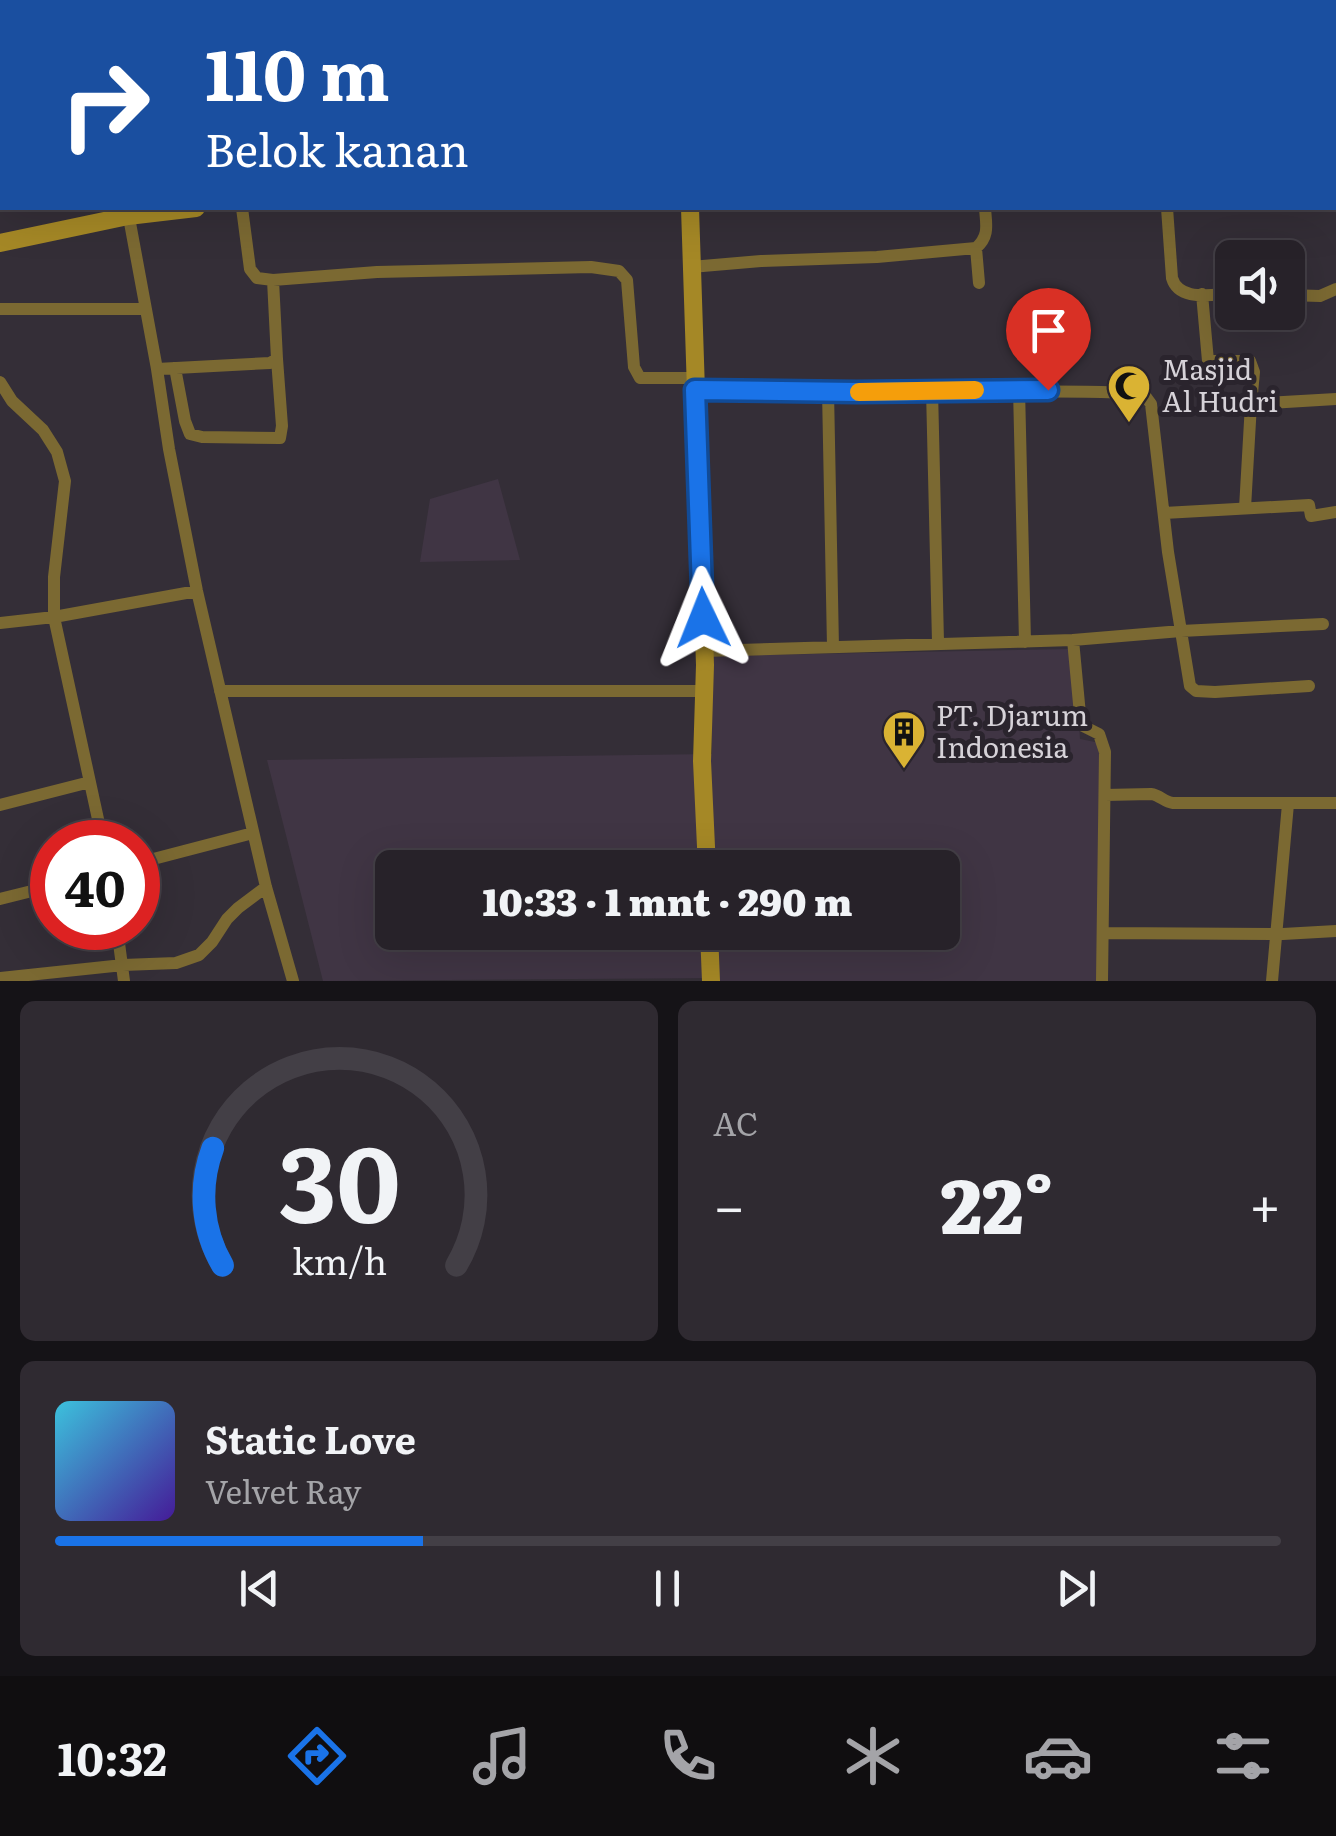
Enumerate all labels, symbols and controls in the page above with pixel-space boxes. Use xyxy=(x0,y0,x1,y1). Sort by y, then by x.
text: 110 m xyxy=(205,19,390,123)
icon: right xyxy=(40,40,170,170)
text: Belok kanan xyxy=(205,114,469,181)
map controls xyxy=(1215,240,1305,330)
button: sound xyxy=(1215,240,1305,330)
pin xyxy=(1006,288,1091,391)
icon: arrive xyxy=(1021,303,1076,358)
place label: Masjid Al Hudri xyxy=(1162,347,1278,421)
mosque icon: Masjid Al Hudri xyxy=(1106,363,1152,424)
position arrow xyxy=(651,566,755,670)
place label: PT. Djarum Indonesia xyxy=(936,693,1088,767)
building icon: PT. Djarum Indonesia xyxy=(881,709,927,770)
speed limit sign: 40 xyxy=(30,820,160,950)
text: 10:33 · 1 mnt · 290 m xyxy=(483,871,852,928)
text: AC xyxy=(713,1098,758,1146)
text: 30 xyxy=(278,1101,400,1255)
text: 22° xyxy=(940,1146,1054,1257)
text: − xyxy=(713,1162,745,1244)
text: + xyxy=(1249,1162,1281,1244)
text: km/h xyxy=(291,1233,387,1286)
text: Static Love xyxy=(205,1409,416,1466)
text: Velvet Ray xyxy=(205,1466,361,1514)
icon: previous xyxy=(232,1561,287,1616)
icon: pause xyxy=(640,1561,695,1616)
icon: next xyxy=(1049,1561,1104,1616)
icon: directions xyxy=(282,1721,352,1791)
icon: music xyxy=(467,1721,537,1791)
icon: phone xyxy=(653,1721,723,1791)
icon: climate xyxy=(838,1721,908,1791)
icon: car xyxy=(1023,1721,1093,1791)
icon: filters xyxy=(1208,1721,1278,1791)
text: 10:32 xyxy=(58,1723,167,1790)

